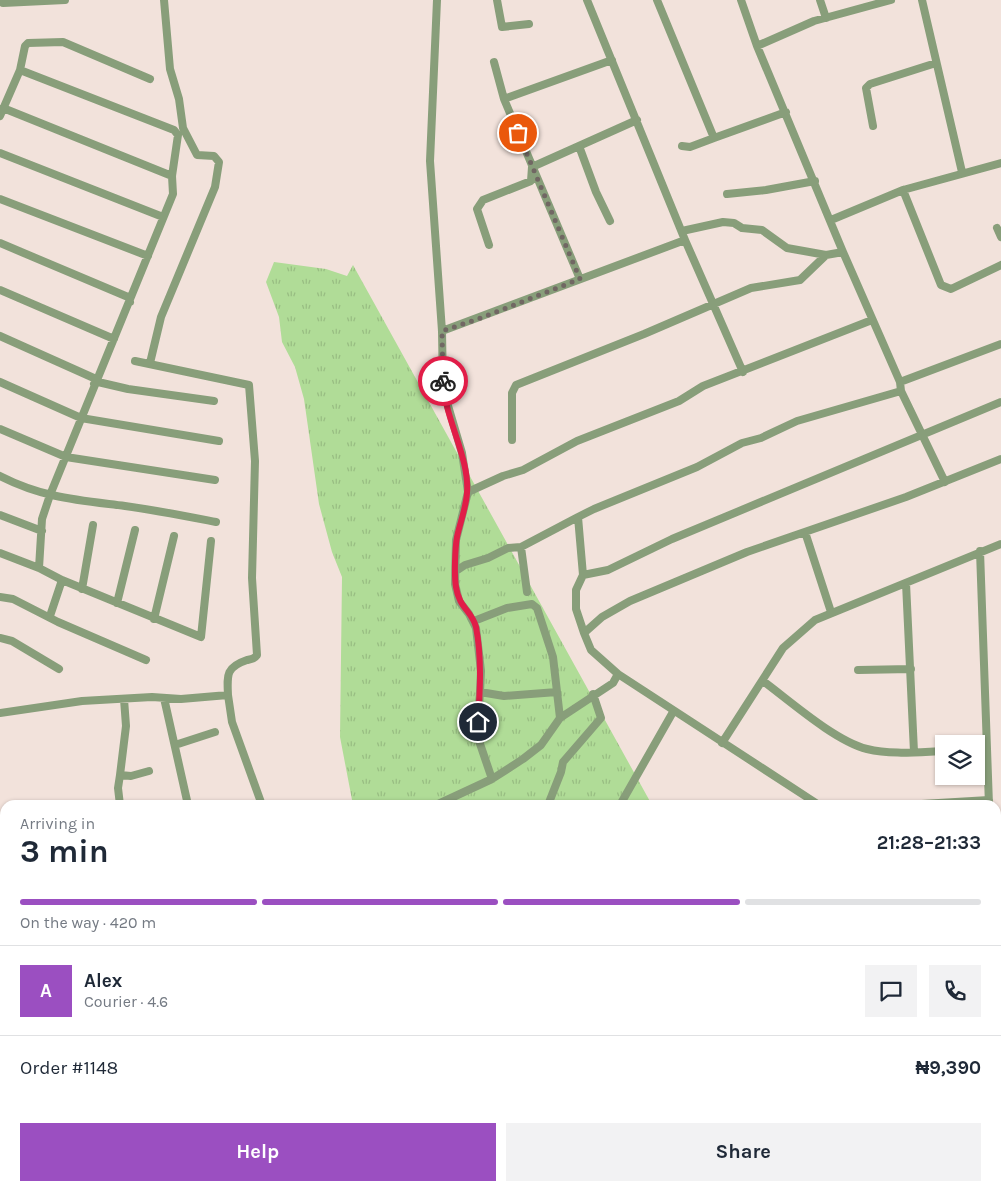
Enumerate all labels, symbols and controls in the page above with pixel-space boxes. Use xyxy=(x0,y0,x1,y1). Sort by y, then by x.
pin xyxy=(497,112,539,154)
icon: bag xyxy=(504,119,532,147)
courier xyxy=(418,356,468,406)
icon: bike xyxy=(429,367,457,395)
pin xyxy=(457,701,499,743)
icon: home xyxy=(464,708,492,736)
map controls xyxy=(935,735,985,785)
button: layers xyxy=(935,735,985,785)
text: Arriving in xyxy=(20,814,95,833)
text: 21:28–21:33 xyxy=(877,832,981,854)
text: 3 min xyxy=(20,833,109,870)
text: On the way · 420 m xyxy=(20,913,156,932)
button: chat xyxy=(865,965,917,1017)
button: phone xyxy=(929,965,981,1017)
text: Alex xyxy=(84,970,122,992)
text: A xyxy=(40,980,52,1002)
text: Courier · 4.6 xyxy=(84,992,168,1011)
text: Order #1148 xyxy=(20,1057,118,1079)
text: ₦9,390 xyxy=(915,1057,981,1079)
button: Help xyxy=(20,1123,496,1181)
button: Share xyxy=(506,1123,981,1181)

